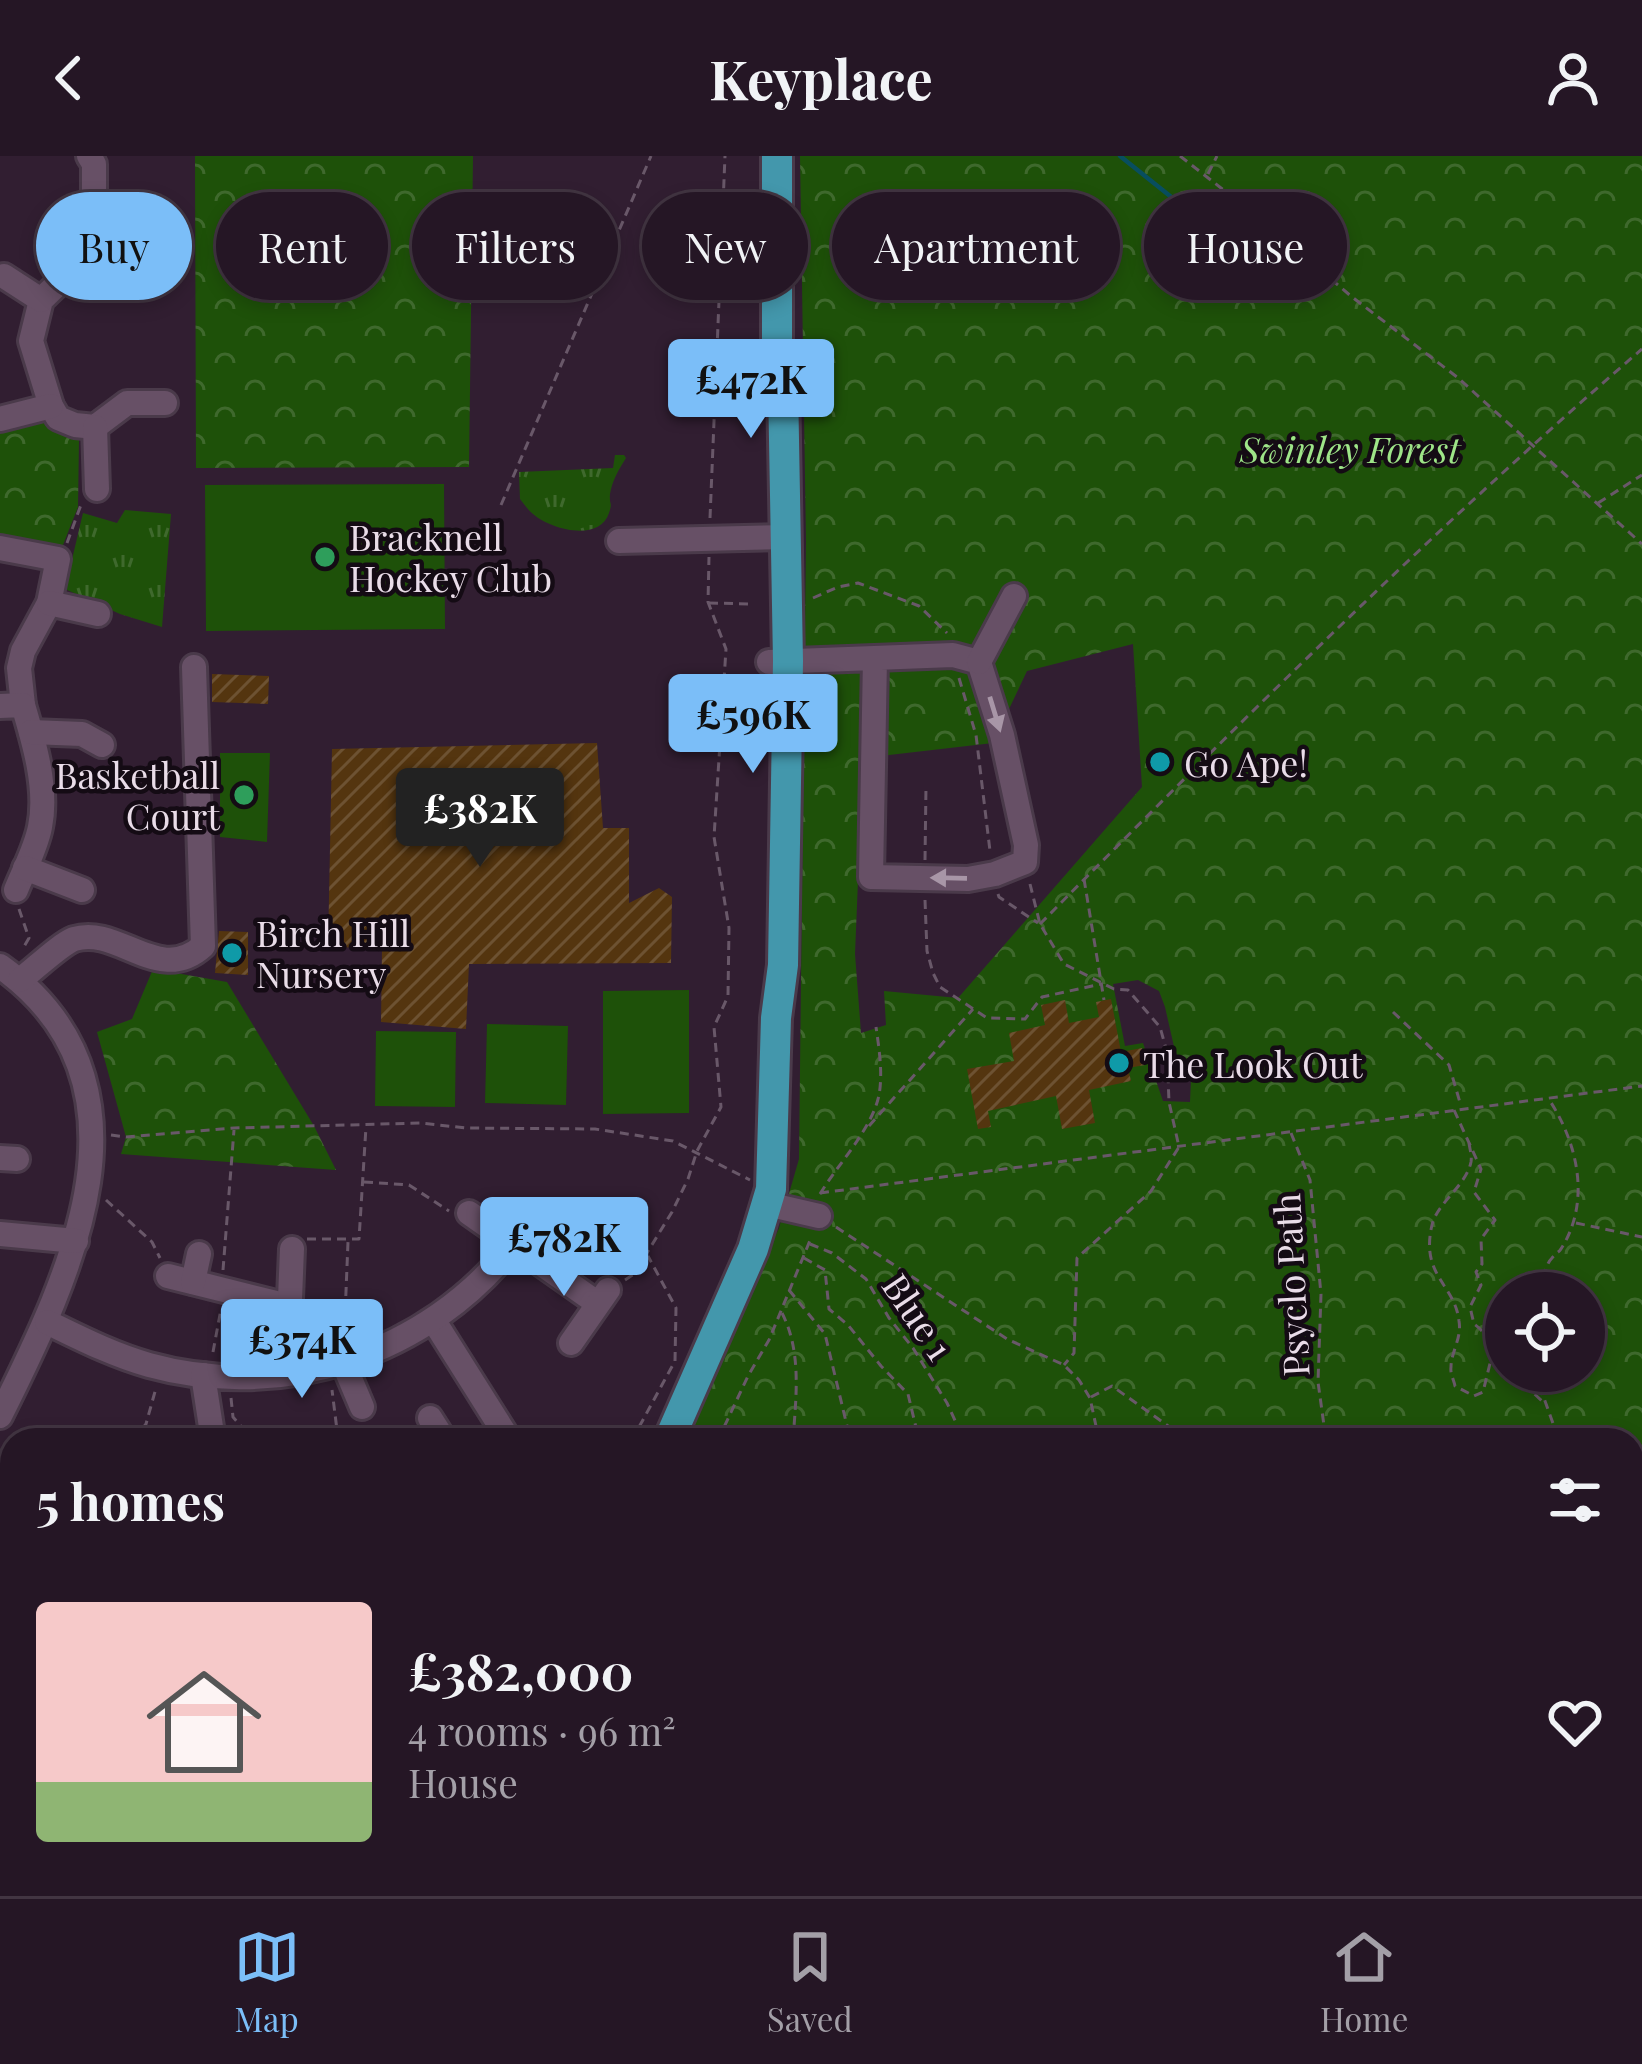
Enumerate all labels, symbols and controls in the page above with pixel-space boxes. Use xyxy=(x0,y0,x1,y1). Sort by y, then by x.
text: Keyplace xyxy=(709,42,933,114)
icon: back xyxy=(36,45,102,111)
icon: person xyxy=(1540,45,1606,111)
chip: Buy xyxy=(36,192,192,300)
chip: Rent xyxy=(216,192,388,300)
chip: Filters xyxy=(412,192,618,300)
chip: New xyxy=(642,192,808,300)
chip: Apartment xyxy=(832,192,1120,300)
chip: House xyxy=(1144,192,1347,300)
pin: £472K xyxy=(667,339,835,441)
text: £472K xyxy=(695,352,807,404)
park label: Swinley Forest xyxy=(1239,424,1462,472)
place label: Bracknell Hockey Club xyxy=(349,512,552,601)
marker: Bracknell Hockey Club xyxy=(312,544,338,570)
pin: £596K xyxy=(669,674,837,776)
text: £596K xyxy=(696,687,810,739)
one-way arrow xyxy=(987,696,1006,733)
place label: Go Ape! xyxy=(1184,738,1308,786)
marker: Go Ape! xyxy=(1147,749,1173,775)
place label: Basketball Court xyxy=(55,750,221,839)
pin: £382K xyxy=(396,768,564,870)
text: £382K xyxy=(423,781,537,833)
marker: Basketball Court xyxy=(231,782,257,808)
one-way arrow xyxy=(930,869,968,888)
place label: Birch Hill Nursery xyxy=(256,908,410,997)
marker: Birch Hill Nursery xyxy=(219,940,245,966)
place label: The Look Out xyxy=(1143,1039,1364,1087)
marker: The Look Out xyxy=(1106,1050,1132,1076)
street label: Psyclo Path xyxy=(1261,1192,1319,1378)
pin: £782K xyxy=(480,1197,648,1299)
text: £782K xyxy=(507,1210,621,1262)
street label: Blue 1 xyxy=(873,1264,965,1368)
map controls xyxy=(1485,1272,1605,1392)
button: locate xyxy=(1485,1272,1605,1392)
pin: £374K xyxy=(218,1299,386,1401)
text: £374K xyxy=(248,1312,356,1364)
text: 5 homes xyxy=(36,1466,225,1534)
icon: filters xyxy=(1542,1467,1608,1533)
text: £382,000 xyxy=(408,1636,633,1704)
icon: home xyxy=(132,1650,276,1794)
icon: heart xyxy=(1542,1689,1608,1755)
text: 4 rooms · 96 m² xyxy=(408,1704,676,1756)
text: House xyxy=(408,1756,518,1808)
tab: Map xyxy=(234,1924,300,2040)
tab: Saved xyxy=(767,1924,853,2040)
tab: Home xyxy=(1320,1924,1408,2040)

